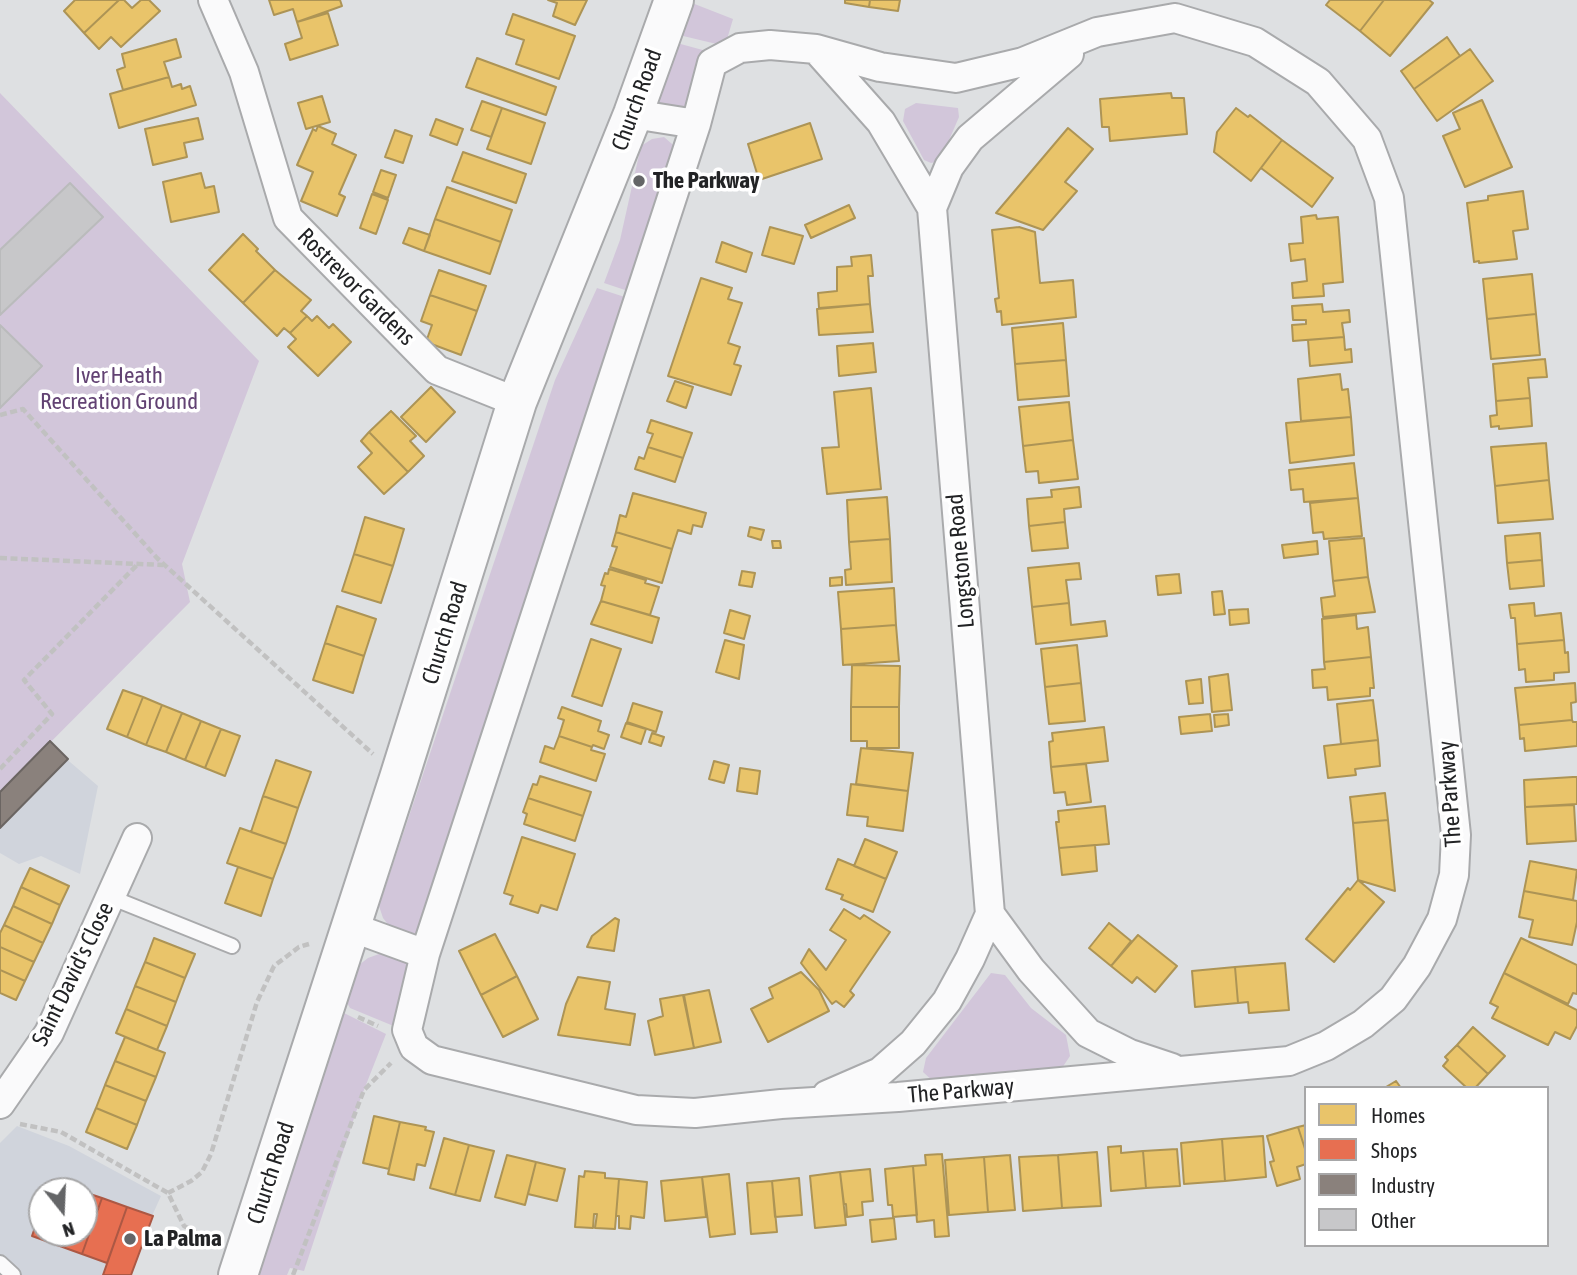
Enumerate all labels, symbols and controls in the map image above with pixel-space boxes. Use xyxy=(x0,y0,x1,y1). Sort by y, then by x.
street label: Church Road xyxy=(606,45,668,155)
place label: The Parkway xyxy=(653,167,759,195)
marker: The Parkway xyxy=(631,173,647,189)
street label: Rostrevor Gardens xyxy=(292,223,420,351)
park label: Iver Heath Recreation Ground xyxy=(40,362,198,416)
street label: Longstone Road xyxy=(941,493,981,629)
street label: Church Road xyxy=(416,578,474,688)
street label: The Parkway xyxy=(1433,740,1467,848)
street label: Saint David's Close xyxy=(26,898,120,1050)
street label: The Parkway xyxy=(907,1073,1015,1109)
legend xyxy=(1304,1086,1549,1247)
text: Homes xyxy=(1371,1103,1425,1127)
street label: Church Road xyxy=(241,1118,301,1228)
text: Shops xyxy=(1371,1138,1417,1162)
text: Industry xyxy=(1371,1173,1435,1197)
north arrow xyxy=(28,1177,98,1247)
text: Other xyxy=(1371,1208,1415,1232)
text: N xyxy=(60,1218,78,1242)
place label: La Palma xyxy=(144,1225,222,1253)
marker: La Palma xyxy=(122,1231,138,1247)

